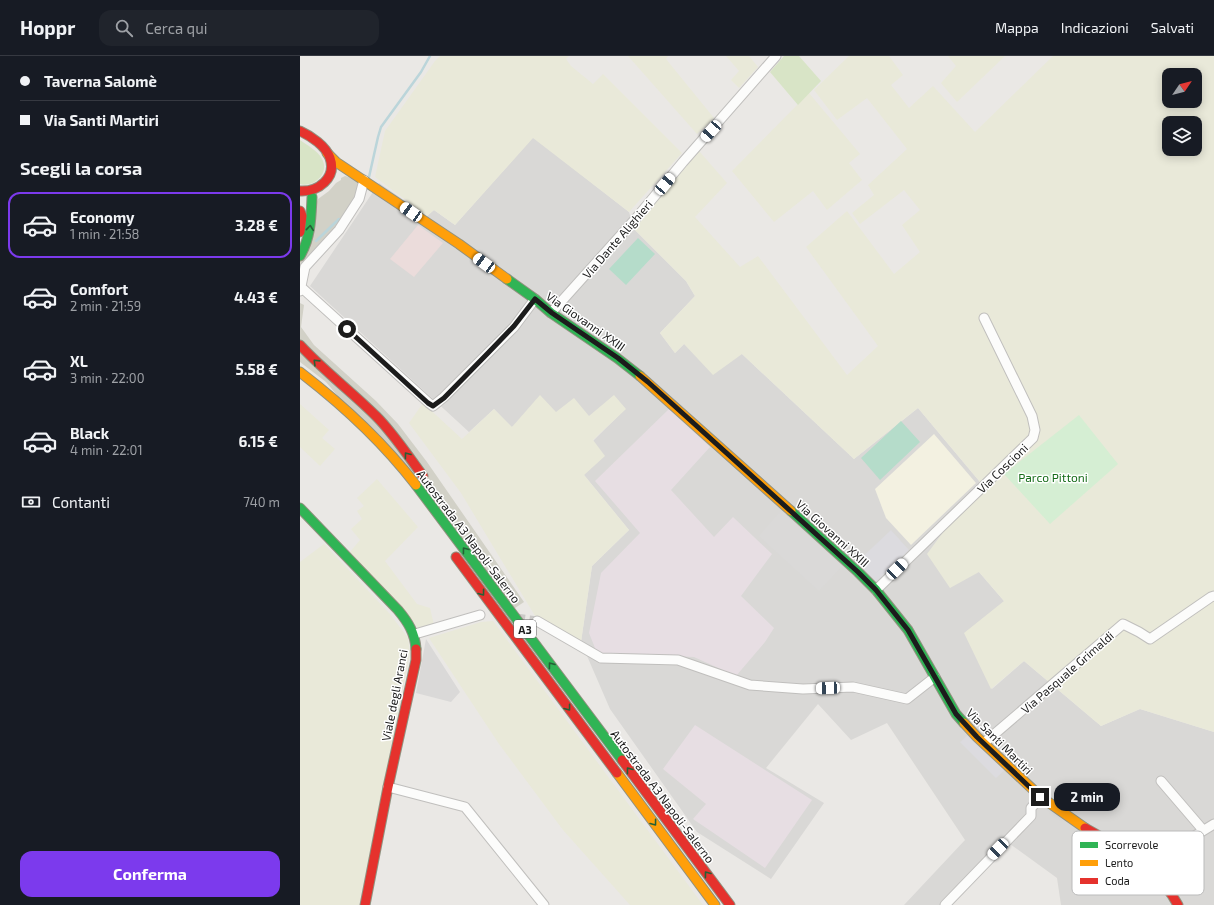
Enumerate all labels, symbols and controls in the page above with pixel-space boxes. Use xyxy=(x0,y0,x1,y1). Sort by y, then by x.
search box xyxy=(99,10,379,46)
text: Hoppr xyxy=(20,16,75,39)
icon: search xyxy=(113,17,135,39)
text: Cerca qui xyxy=(145,19,207,37)
text: Mappa xyxy=(995,19,1039,36)
text: Indicazioni xyxy=(1061,19,1129,36)
text: Salvati xyxy=(1151,19,1194,36)
north arrow xyxy=(1162,68,1202,108)
map controls xyxy=(1162,68,1202,156)
text: Taverna Salomè xyxy=(44,72,157,90)
text: Via Santi Martiri xyxy=(44,111,159,129)
button: layers xyxy=(1162,116,1202,156)
car xyxy=(699,118,723,144)
text: Scegli la corsa xyxy=(20,157,142,179)
car xyxy=(653,171,677,197)
street label: Via Dante Alighieri xyxy=(579,197,655,281)
car xyxy=(398,200,424,224)
icon: car xyxy=(22,207,58,243)
text: Economy xyxy=(70,208,135,226)
text: 3.28 € xyxy=(235,216,278,234)
one-way arrow xyxy=(306,225,315,231)
text: 1 min · 21:58 xyxy=(70,226,140,242)
car xyxy=(471,251,497,275)
icon: car xyxy=(22,279,58,315)
text: Comfort xyxy=(70,280,128,298)
text: 4.43 € xyxy=(234,288,278,306)
street label: Via Giovanni XXIII xyxy=(544,288,628,354)
text: 2 min · 21:59 xyxy=(70,298,141,314)
route start xyxy=(338,320,356,338)
icon: car xyxy=(22,351,58,387)
text: XL xyxy=(70,352,88,370)
one-way arrow xyxy=(313,359,321,367)
text: 5.58 € xyxy=(236,360,278,378)
text: 3 min · 22:00 xyxy=(70,370,145,386)
icon: car xyxy=(22,423,58,459)
text: Black xyxy=(70,424,109,442)
text: 6.15 € xyxy=(239,432,278,450)
street label: Via Coscioni xyxy=(974,440,1030,496)
text: 4 min · 22:01 xyxy=(70,442,143,458)
one-way arrow xyxy=(405,452,412,459)
street label: Autostrada A3 Napoli-Salerno xyxy=(414,467,524,605)
park label: Parco Pittoni xyxy=(1018,470,1088,484)
icon: cash xyxy=(20,491,42,513)
text: Contanti xyxy=(52,493,110,511)
text: 740 m xyxy=(243,494,280,510)
street label: Via Giovanni XXIII xyxy=(794,497,872,569)
one-way arrow xyxy=(462,547,470,554)
car xyxy=(884,556,910,582)
one-way arrow xyxy=(477,588,484,595)
road number: A3 xyxy=(514,620,536,638)
street label: Via Pasquale Grimaldi xyxy=(1018,628,1116,716)
street label: Viale degli Aranci xyxy=(378,648,410,742)
one-way arrow xyxy=(549,663,556,670)
car xyxy=(816,682,840,694)
one-way arrow xyxy=(563,704,570,711)
street label: Via Santi Martiri xyxy=(964,705,1036,777)
street label: Autostrada A3 Napoli-Salerno xyxy=(608,727,718,865)
one-way arrow xyxy=(627,767,634,774)
callout: 2 min xyxy=(1054,783,1120,811)
route end xyxy=(1031,788,1049,806)
text: 2 min xyxy=(1070,789,1104,805)
one-way arrow xyxy=(649,818,656,825)
legend xyxy=(1072,831,1204,895)
car xyxy=(985,836,1011,862)
text: Scorrevole xyxy=(1105,838,1159,851)
button: Conferma xyxy=(20,851,280,897)
text: Lento xyxy=(1105,856,1133,869)
one-way arrow xyxy=(704,871,711,878)
text: Coda xyxy=(1105,874,1130,887)

